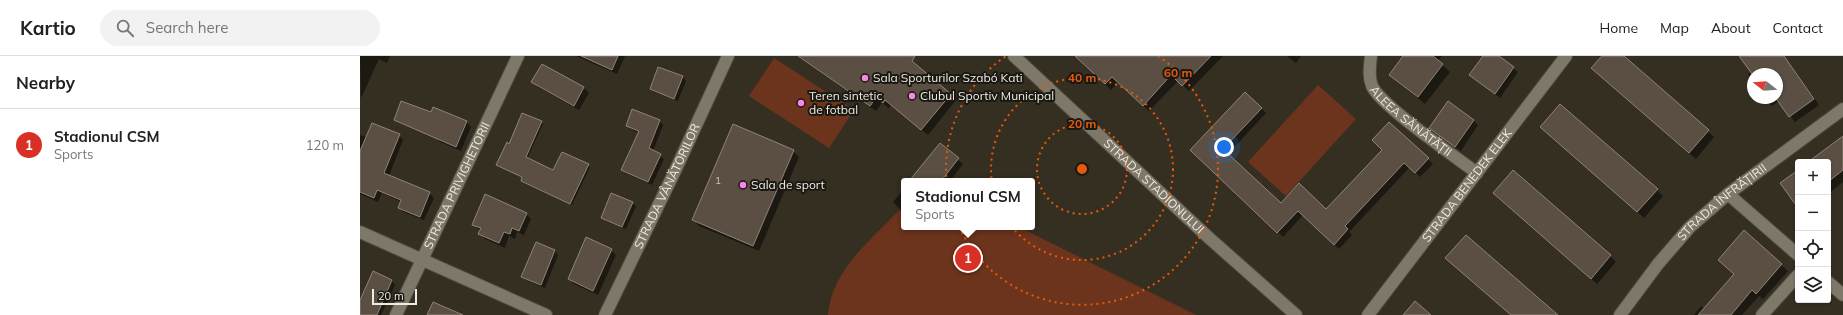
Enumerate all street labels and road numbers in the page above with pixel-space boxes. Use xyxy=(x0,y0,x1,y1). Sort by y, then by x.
street label: ALEEA SĂNĂTĂȚII xyxy=(1367,83,1455,159)
street label: STRADA PRIVIGHETORII xyxy=(420,120,493,251)
street label: STRADA VÂNĂTORILOR xyxy=(630,121,703,251)
street label: STRADA BENEDEK ELEK xyxy=(1419,125,1515,245)
street label: STRADA STADIONULUI xyxy=(1101,135,1207,236)
street label: STRADA ÎNFRĂȚIRII xyxy=(1674,160,1769,243)

